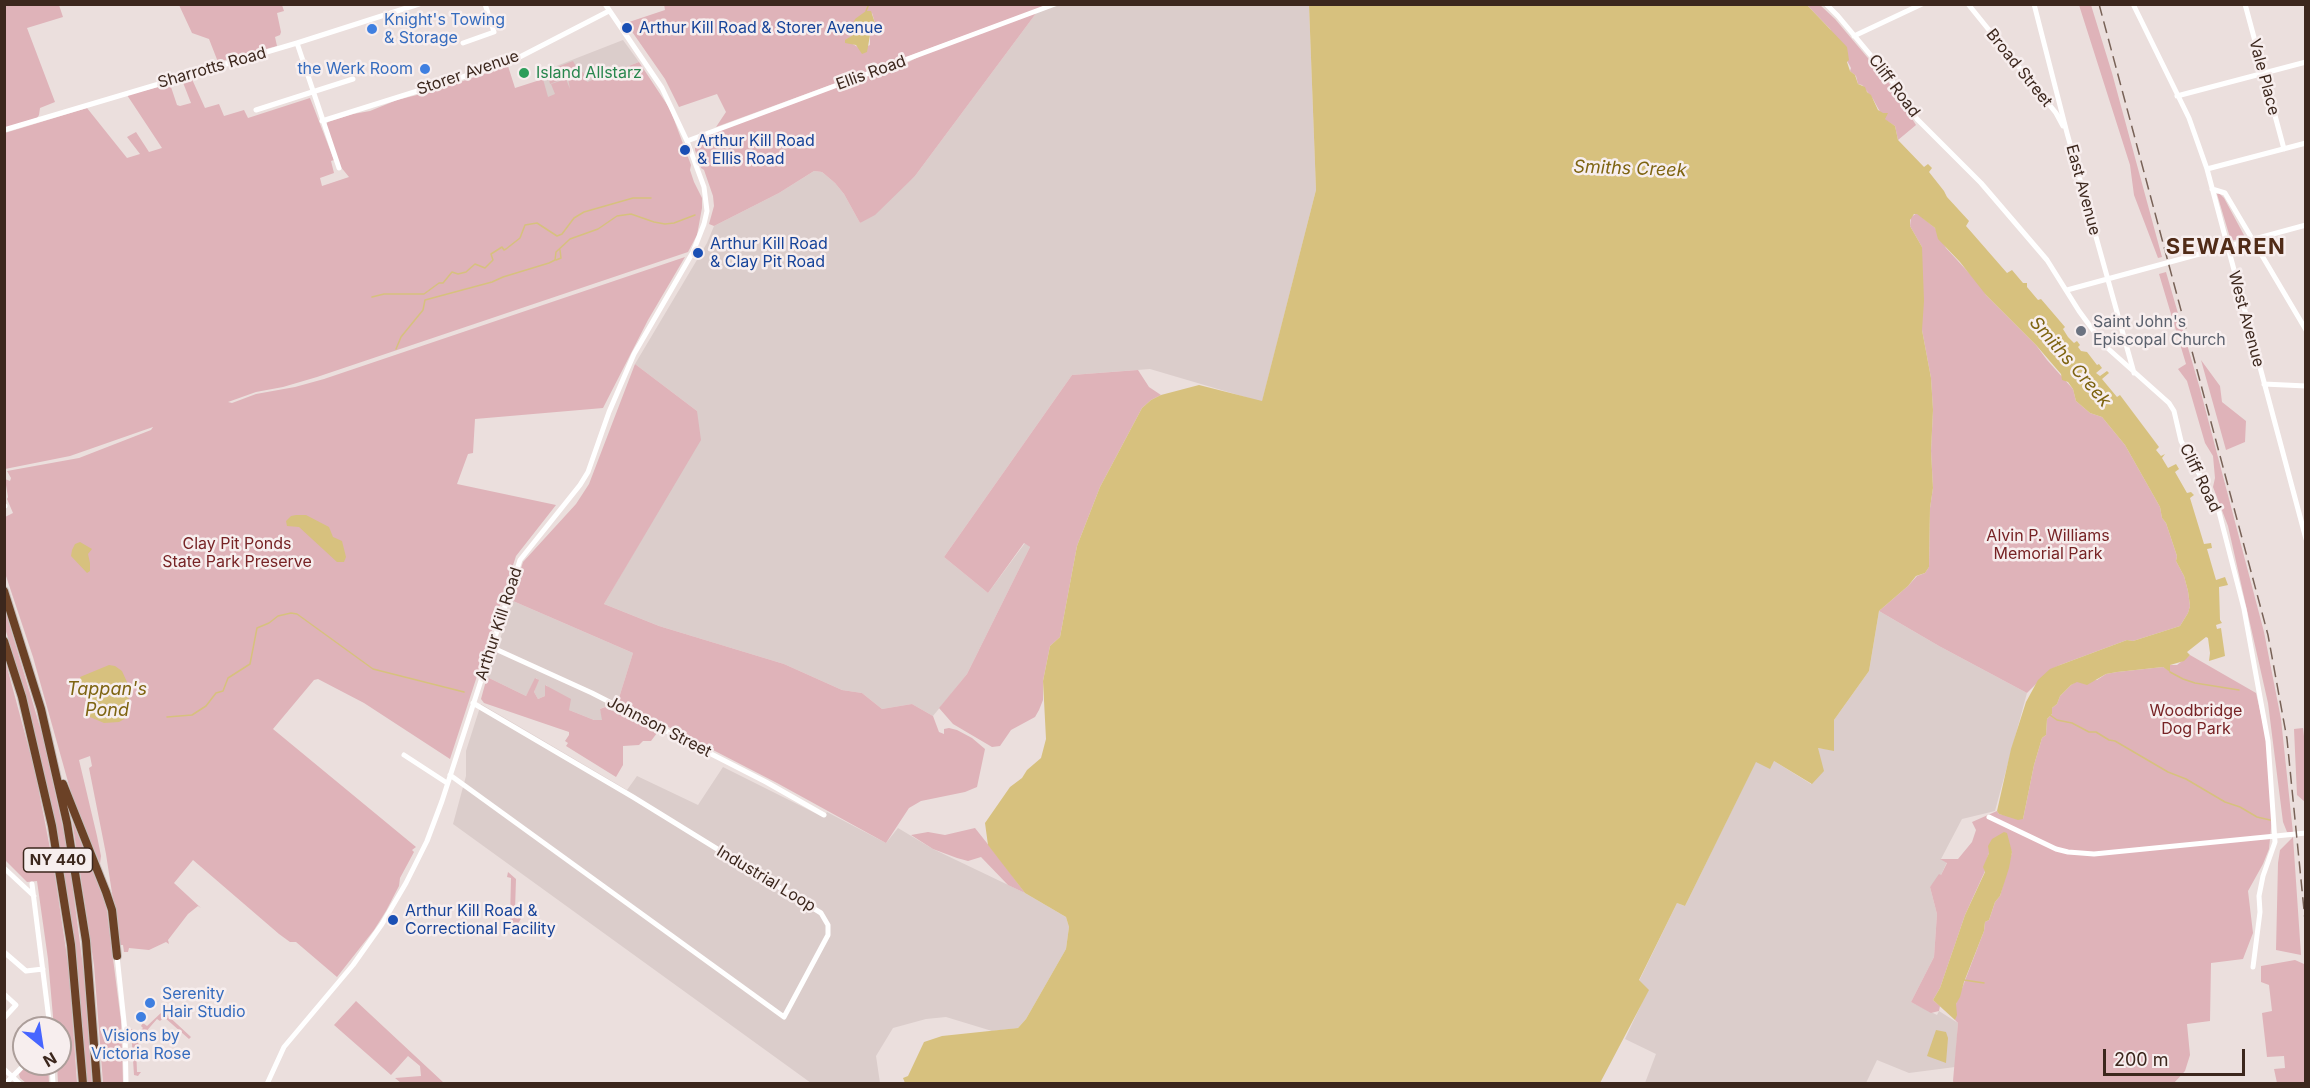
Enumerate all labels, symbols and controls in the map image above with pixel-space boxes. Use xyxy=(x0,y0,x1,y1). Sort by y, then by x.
place label: Knight's Towing & Storage xyxy=(384,10,505,48)
place label: Arthur Kill Road & Storer Avenue xyxy=(639,18,883,38)
marker: Arthur Kill Road & Storer Avenue xyxy=(620,21,634,35)
marker: Knight's Towing & Storage xyxy=(365,22,379,36)
street label: Broad Street xyxy=(1982,25,2056,111)
street label: Vale Place xyxy=(2245,37,2283,117)
street label: Sharrotts Road xyxy=(156,43,268,93)
street label: Storer Avenue xyxy=(414,47,522,99)
street label: Cliff Road xyxy=(1864,51,1924,121)
street label: Ellis Road xyxy=(834,52,908,94)
place label: the Werk Room xyxy=(297,59,413,79)
marker: the Werk Room xyxy=(418,62,432,76)
place label: Island Allstarz xyxy=(536,63,642,83)
marker: Island Allstarz xyxy=(517,66,531,80)
place label: Arthur Kill Road & Ellis Road xyxy=(697,131,815,169)
marker: Arthur Kill Road & Ellis Road xyxy=(678,143,692,157)
street label: East Avenue xyxy=(2062,143,2104,237)
water label: Smiths Creek xyxy=(1573,156,1687,182)
place label: Arthur Kill Road & Clay Pit Road xyxy=(710,234,828,272)
district label: SEWAREN xyxy=(2166,234,2286,260)
marker: Arthur Kill Road & Clay Pit Road xyxy=(691,246,705,260)
street label: West Avenue xyxy=(2224,269,2268,369)
water label: Smiths Creek xyxy=(2025,312,2115,412)
place label: Saint John's Episcopal Church xyxy=(2093,312,2226,350)
marker: Saint John's Episcopal Church xyxy=(2074,324,2088,338)
street label: Cliff Road xyxy=(2175,441,2225,515)
park label: Alvin P. Williams Memorial Park xyxy=(1986,526,2110,564)
park label: Clay Pit Ponds State Park Preserve xyxy=(162,534,312,572)
street label: Arthur Kill Road xyxy=(472,565,526,683)
water label: Tappan's Pond xyxy=(67,679,147,722)
street label: Johnson Street xyxy=(604,692,714,762)
park label: Woodbridge Dog Park xyxy=(2150,701,2242,739)
street label: Industrial Loop xyxy=(713,842,819,916)
road number: NY 440 xyxy=(23,848,92,872)
place label: Arthur Kill Road & Correctional Facility xyxy=(405,901,556,939)
marker: Arthur Kill Road & Correctional Facility xyxy=(386,913,400,927)
place label: Serenity Hair Studio xyxy=(162,984,246,1022)
marker: Serenity Hair Studio xyxy=(143,996,157,1010)
marker: Visions by Victoria Rose xyxy=(134,1010,148,1024)
north arrow xyxy=(12,1016,72,1076)
place label: Visions by Victoria Rose xyxy=(91,1026,191,1064)
scale bar xyxy=(2106,1037,2248,1075)
text: N xyxy=(40,1048,60,1072)
text: 200 m xyxy=(2114,1049,2169,1070)

